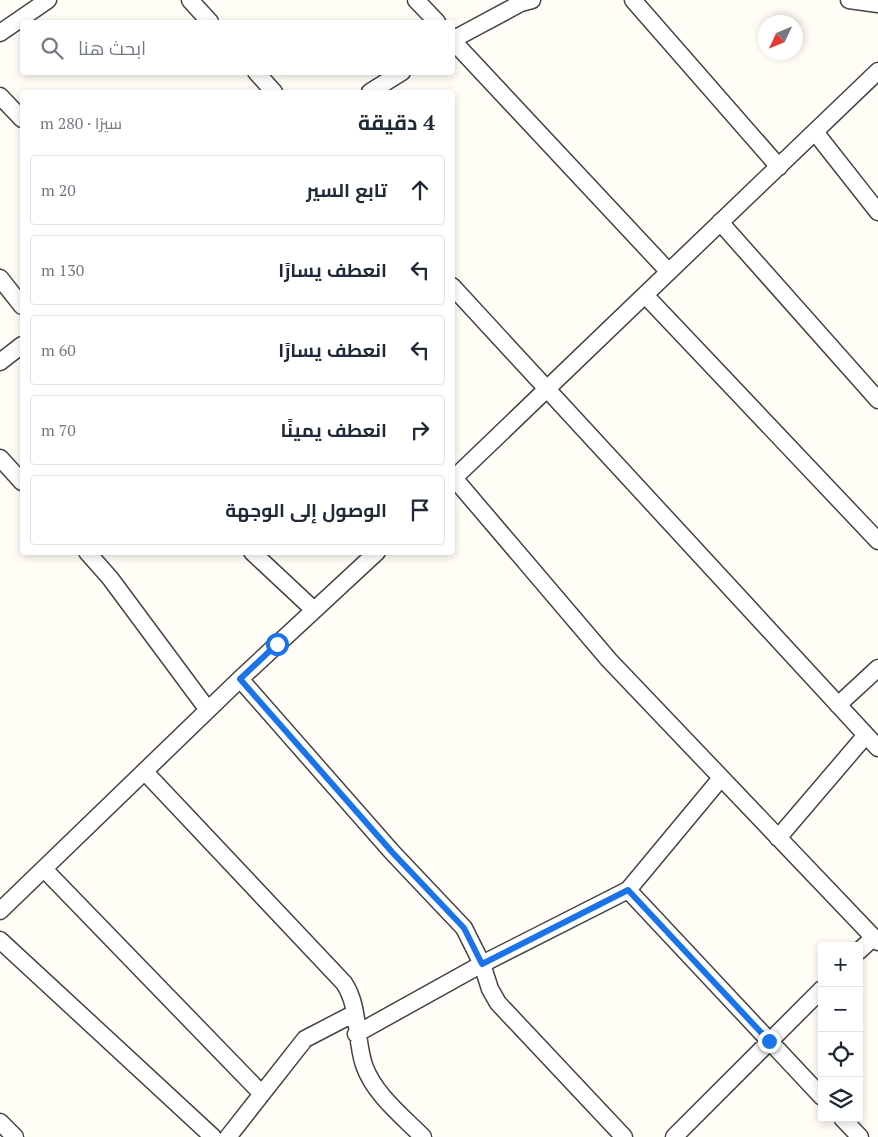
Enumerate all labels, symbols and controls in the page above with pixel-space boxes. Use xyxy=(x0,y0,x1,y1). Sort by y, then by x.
north arrow xyxy=(758,15,803,60)
search box xyxy=(20,20,455,75)
icon: search xyxy=(38,34,66,62)
text: ابحث هنا xyxy=(78,35,146,60)
text: 4 دقيقة xyxy=(358,108,435,136)
text: سيرًا · 280 m xyxy=(40,112,122,134)
icon: ahead xyxy=(406,176,434,204)
text: تابع السير xyxy=(306,177,387,202)
text: 20 m xyxy=(41,179,76,201)
icon: left xyxy=(406,256,434,284)
text: انعطف يسارًا xyxy=(278,257,387,282)
text: 130 m xyxy=(41,259,84,281)
icon: left xyxy=(406,336,434,364)
text: انعطف يسارًا xyxy=(278,337,387,362)
text: 60 m xyxy=(41,339,76,361)
icon: right xyxy=(406,416,434,444)
text: انعطف يمينًا xyxy=(281,417,387,442)
text: 70 m xyxy=(41,419,76,441)
icon: arrive xyxy=(406,496,434,524)
text: الوصول إلى الوجهة xyxy=(225,497,387,522)
route start xyxy=(266,633,289,656)
map controls xyxy=(818,942,863,1122)
button: + xyxy=(818,942,863,987)
button: − xyxy=(818,987,863,1032)
route end xyxy=(758,1030,781,1053)
button: locate xyxy=(818,1032,863,1077)
button: layers xyxy=(818,1077,863,1122)

